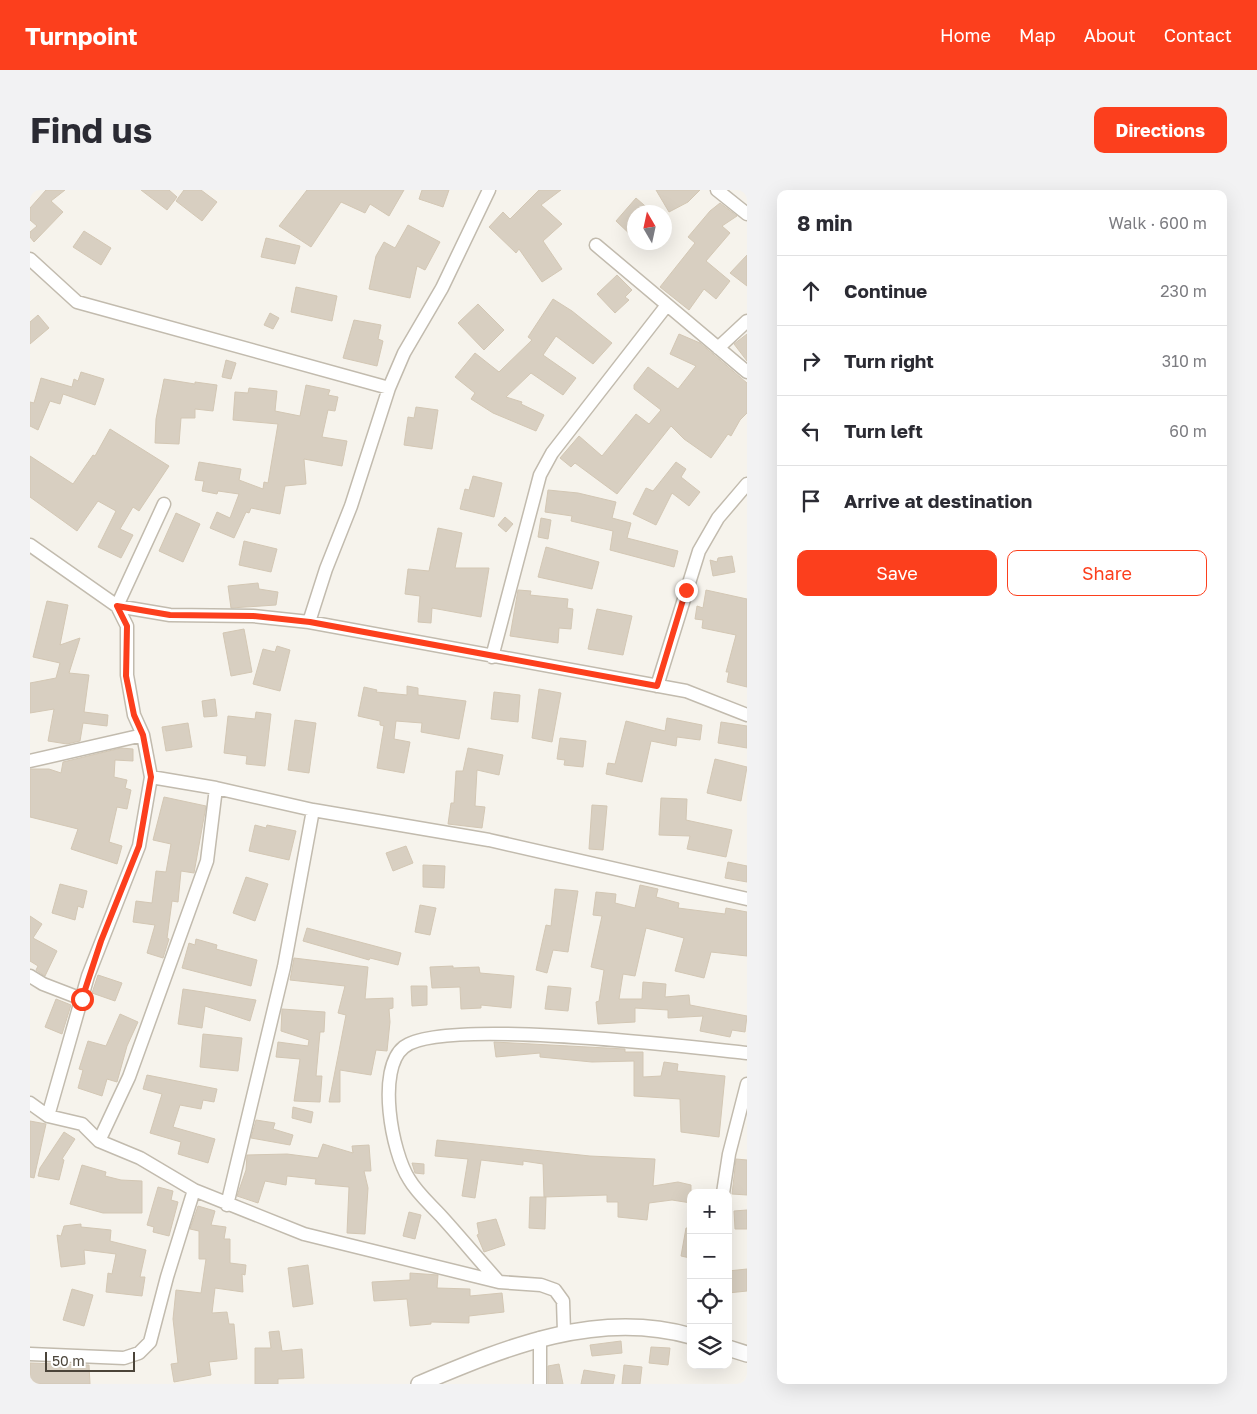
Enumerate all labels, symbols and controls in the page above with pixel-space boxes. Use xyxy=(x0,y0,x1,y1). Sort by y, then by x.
text: Turnpoint xyxy=(25,21,138,50)
text: Home xyxy=(940,24,991,46)
text: Map xyxy=(1019,24,1056,46)
text: About xyxy=(1084,24,1136,46)
text: Contact xyxy=(1164,24,1232,46)
button: Directions xyxy=(1094,107,1227,153)
text: Find us xyxy=(30,109,152,151)
north arrow xyxy=(627,205,672,250)
text: 8 min xyxy=(797,210,853,236)
text: Walk · 600 m xyxy=(1109,213,1207,233)
icon: ahead xyxy=(797,277,825,305)
text: Continue xyxy=(844,279,927,302)
text: 230 m xyxy=(1160,281,1207,301)
icon: right xyxy=(797,347,825,375)
text: Turn right xyxy=(844,349,934,372)
text: 310 m xyxy=(1162,351,1207,371)
icon: left xyxy=(797,417,825,445)
text: Turn left xyxy=(844,419,923,442)
text: 60 m xyxy=(1169,421,1207,441)
icon: arrive xyxy=(797,487,825,515)
text: Arrive at destination xyxy=(844,489,1032,512)
button: Save xyxy=(797,550,997,596)
button: Share xyxy=(1007,550,1207,596)
route end xyxy=(675,579,698,602)
route start xyxy=(71,988,94,1011)
map controls xyxy=(687,1189,732,1369)
button: + xyxy=(687,1189,732,1234)
button: − xyxy=(687,1234,732,1279)
button: locate xyxy=(687,1279,732,1324)
button: layers xyxy=(687,1324,732,1369)
scale bar xyxy=(45,1349,135,1372)
text: 50 m xyxy=(52,1352,85,1369)

